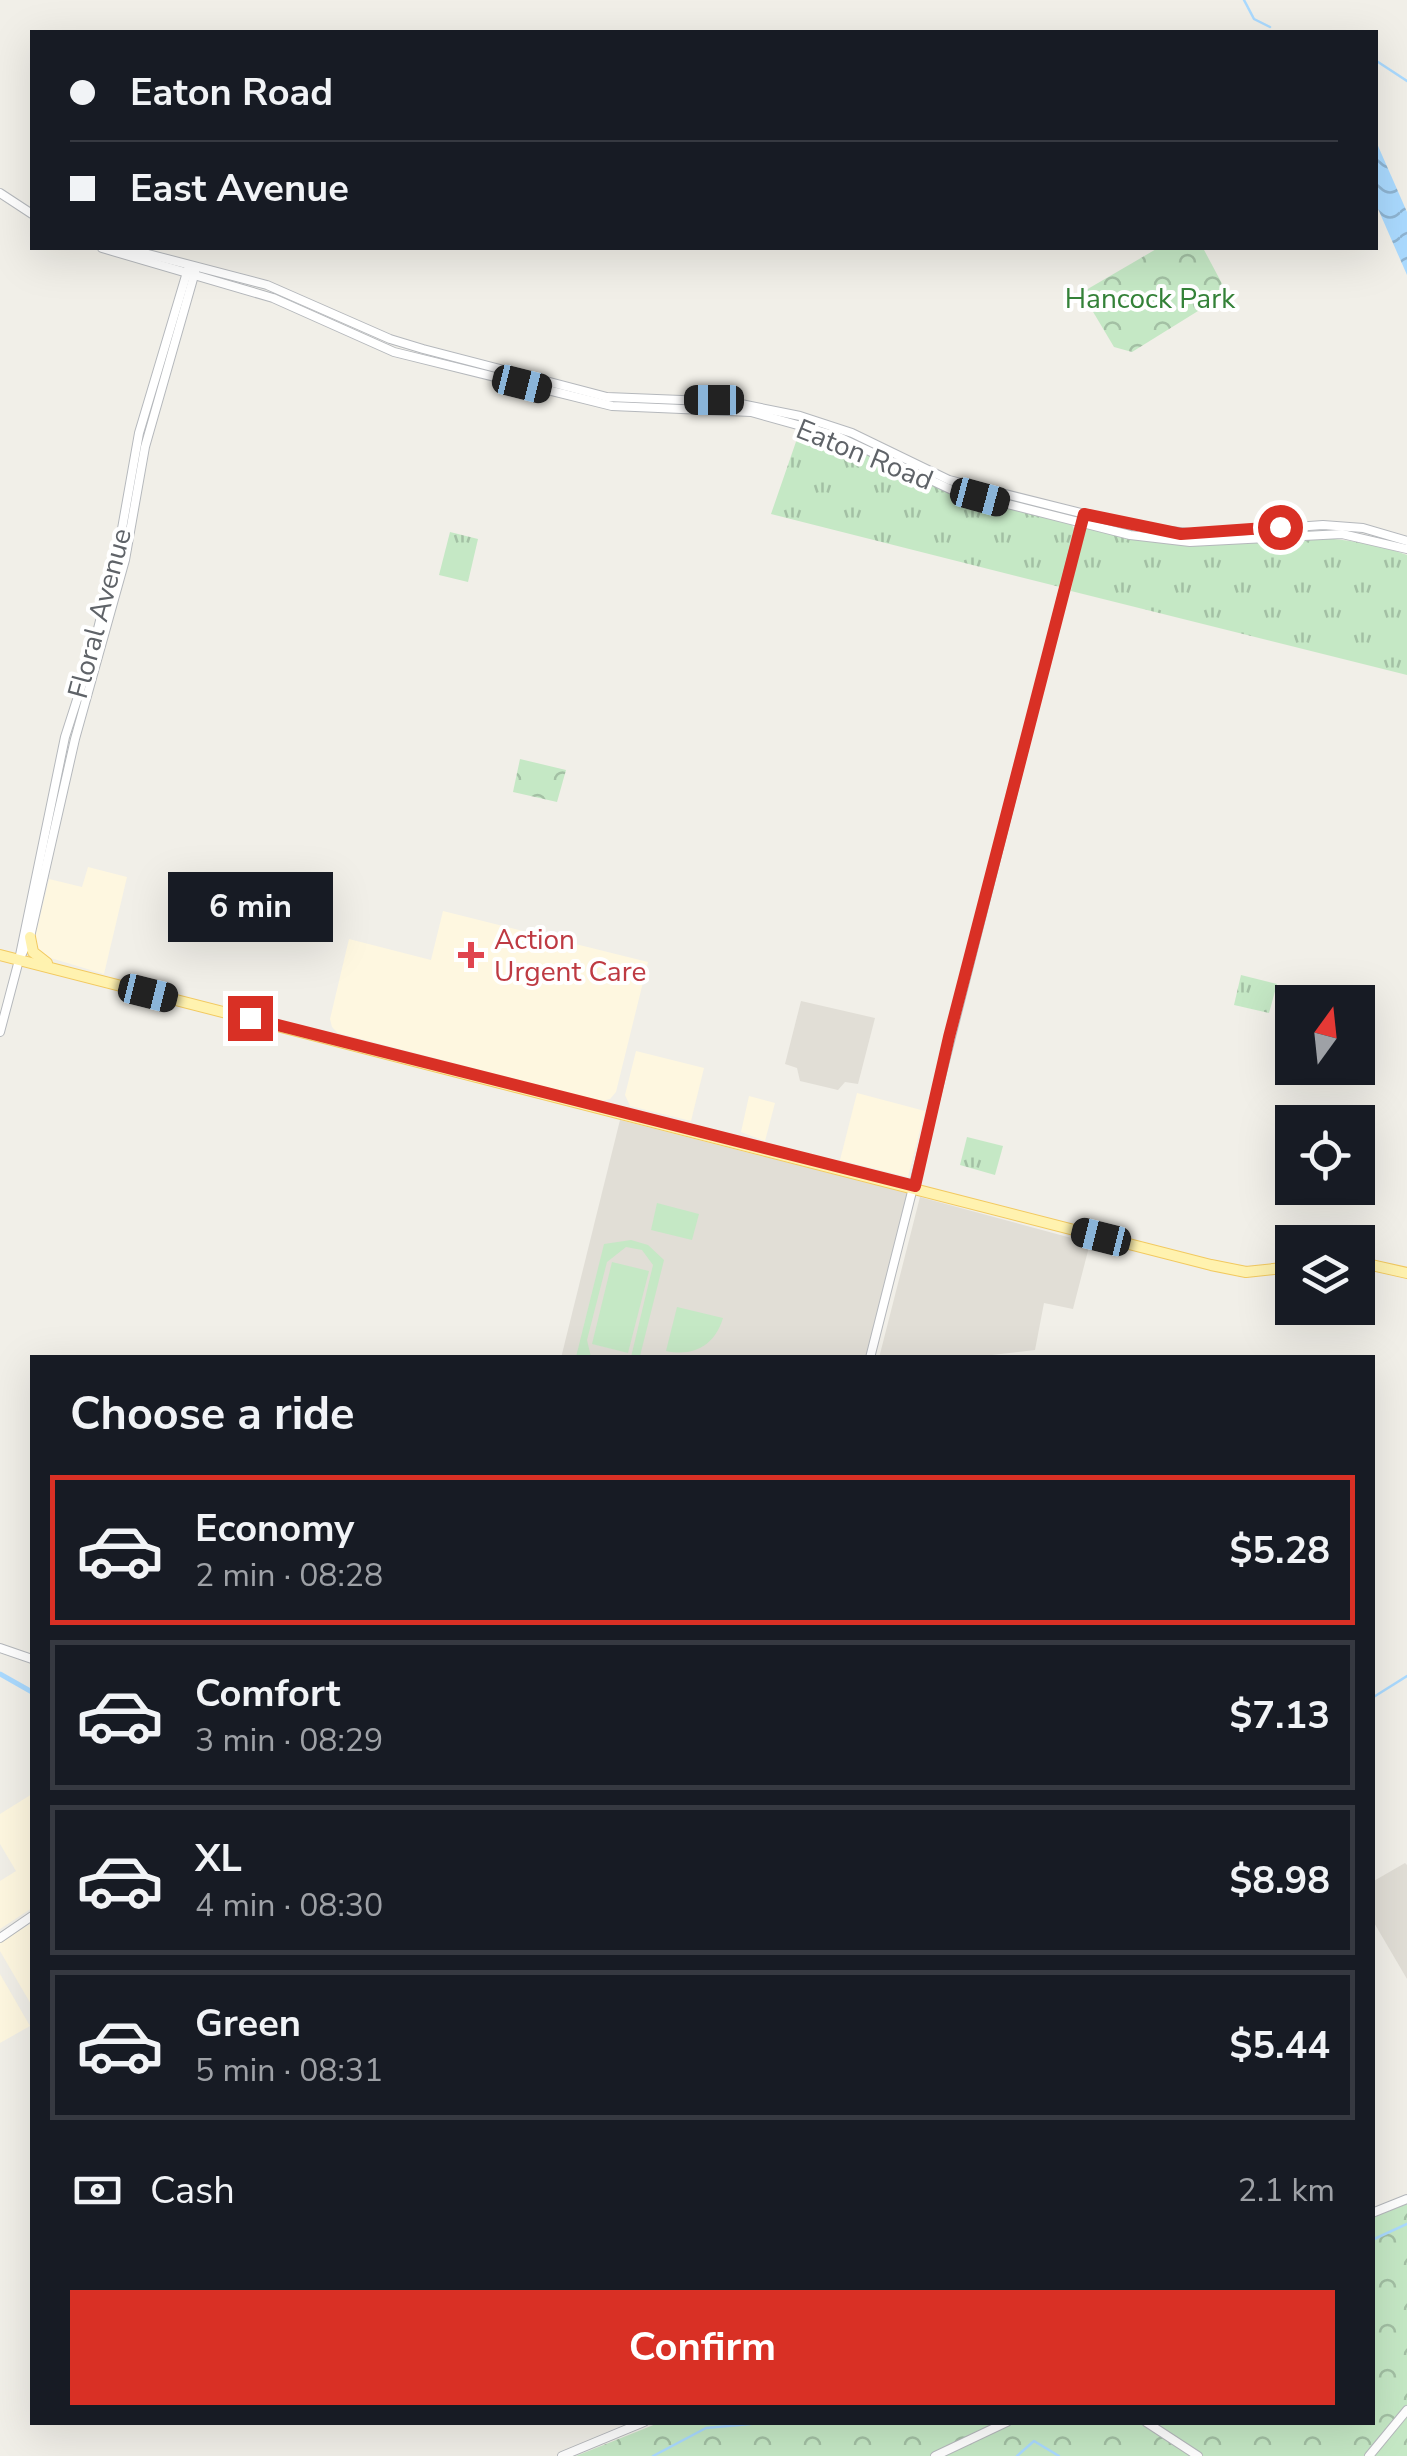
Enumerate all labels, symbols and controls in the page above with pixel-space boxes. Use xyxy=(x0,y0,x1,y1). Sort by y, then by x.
text: Eaton Road xyxy=(130,67,333,118)
text: East Avenue xyxy=(130,163,349,214)
park label: Hancock Park xyxy=(1065,280,1236,318)
car xyxy=(489,362,555,406)
car xyxy=(684,385,744,415)
street label: Eaton Road xyxy=(791,410,939,500)
car xyxy=(947,475,1013,519)
route start xyxy=(1258,505,1303,550)
street label: Floral Avenue xyxy=(59,524,141,702)
callout: 6 min xyxy=(168,873,332,943)
text: 6 min xyxy=(209,885,292,928)
place label: Action Urgent Care xyxy=(494,921,646,991)
marker: Action Urgent Care xyxy=(458,942,484,968)
car xyxy=(115,971,181,1015)
north arrow xyxy=(1275,985,1375,1085)
map controls xyxy=(1275,985,1375,1325)
route end xyxy=(228,996,273,1041)
button: locate xyxy=(1275,1105,1375,1205)
car xyxy=(1068,1215,1134,1259)
button: layers xyxy=(1275,1225,1375,1325)
text: Choose a ride xyxy=(70,1384,355,1445)
text: Economy xyxy=(195,1503,354,1554)
icon: car xyxy=(75,1505,165,1595)
text: $5.28 xyxy=(1229,1525,1330,1576)
text: 2 min · 08:28 xyxy=(195,1554,383,1597)
text: Comfort xyxy=(195,1668,340,1719)
icon: car xyxy=(75,1670,165,1760)
text: $7.13 xyxy=(1229,1690,1330,1741)
text: 3 min · 08:29 xyxy=(195,1719,383,1762)
text: XL xyxy=(195,1833,242,1884)
icon: car xyxy=(75,1835,165,1925)
text: $8.98 xyxy=(1229,1855,1330,1906)
text: 4 min · 08:30 xyxy=(195,1884,383,1927)
text: Green xyxy=(195,1998,301,2049)
icon: car xyxy=(75,2000,165,2090)
text: $5.44 xyxy=(1229,2020,1330,2071)
text: 5 min · 08:31 xyxy=(195,2049,383,2092)
icon: cash xyxy=(70,2163,125,2218)
text: Cash xyxy=(150,2165,235,2216)
text: 2.1 km xyxy=(1238,2169,1335,2212)
button: Confirm xyxy=(70,2290,1335,2405)

